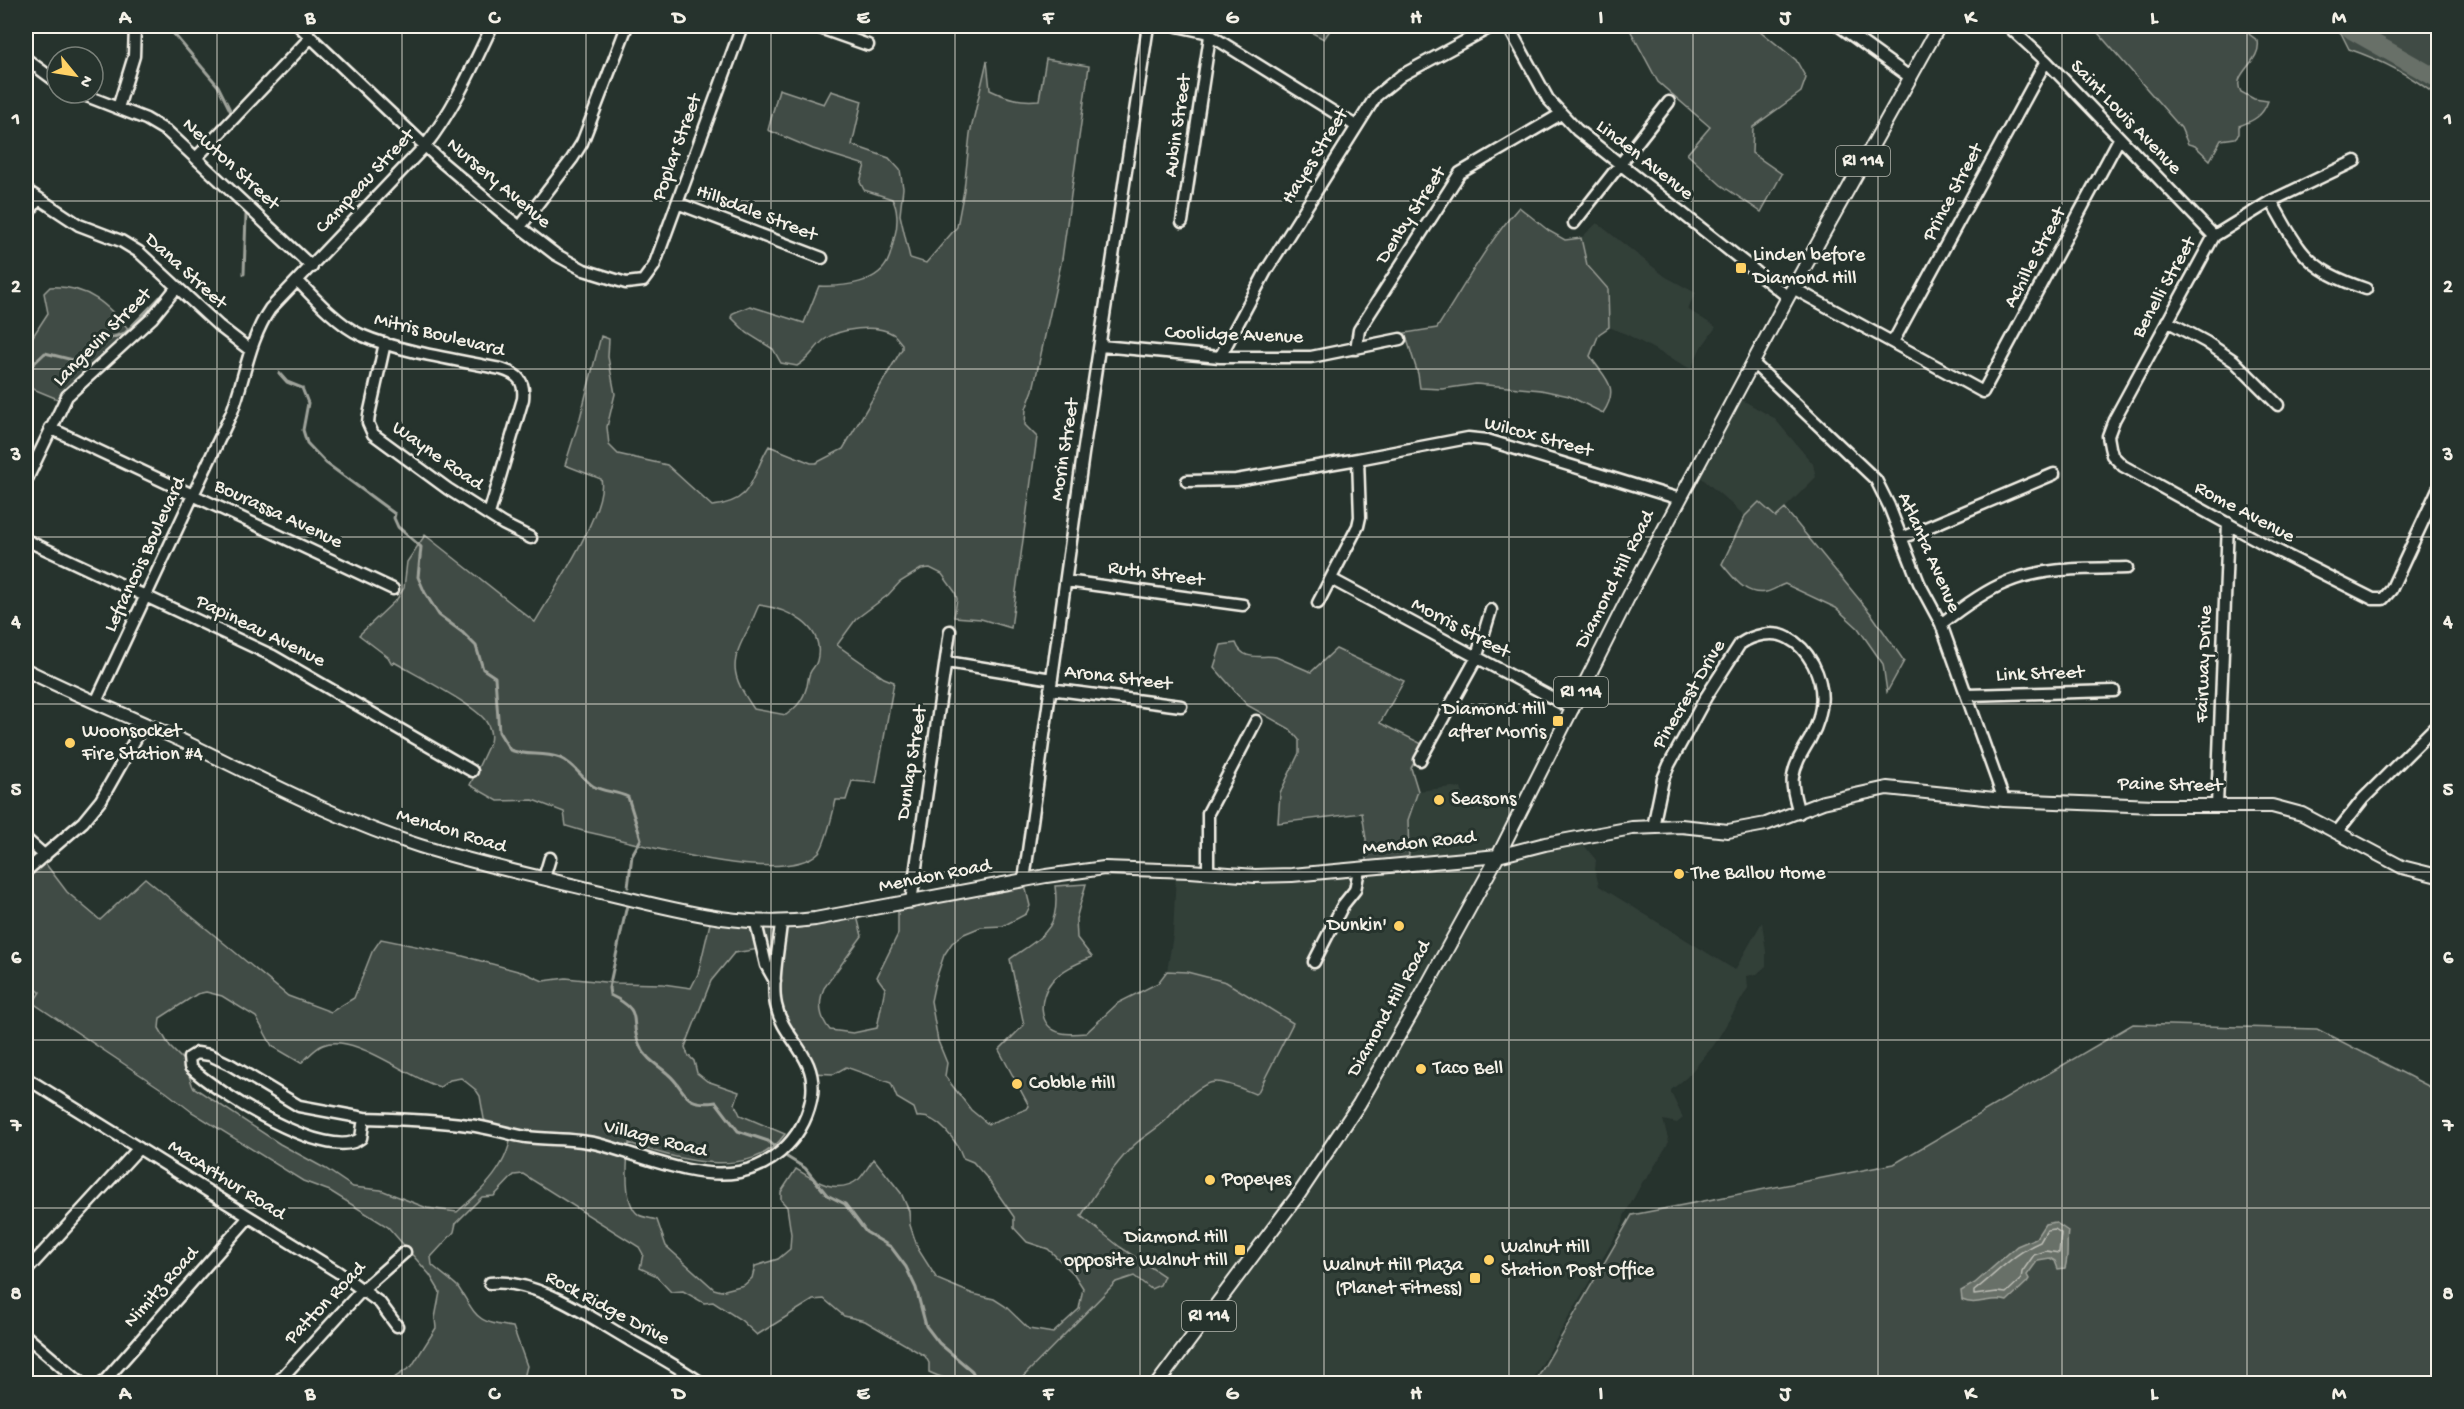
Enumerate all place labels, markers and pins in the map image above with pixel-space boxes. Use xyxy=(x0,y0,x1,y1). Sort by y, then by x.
place label: Linden before Diamond Hill xyxy=(1751,245,1866,291)
marker: Linden before Diamond Hill xyxy=(1734,261,1748,275)
place label: Diamond Hill after Morris xyxy=(1440,699,1547,745)
marker: Diamond Hill after Morris xyxy=(1551,714,1565,728)
place label: Woonsocket Fire Station #4 xyxy=(81,721,203,767)
marker: Woonsocket Fire Station #4 xyxy=(63,736,77,750)
place label: Seasons xyxy=(1451,789,1517,812)
marker: Seasons xyxy=(1432,793,1446,807)
place label: The Ballou Home xyxy=(1690,863,1826,886)
marker: The Ballou Home xyxy=(1672,867,1686,881)
place label: Dunkin' xyxy=(1325,915,1387,938)
marker: Dunkin' xyxy=(1392,919,1406,933)
place label: Taco Bell xyxy=(1432,1058,1503,1081)
marker: Taco Bell xyxy=(1414,1062,1428,1076)
place label: Cobble Hill xyxy=(1029,1073,1115,1096)
marker: Cobble Hill xyxy=(1010,1077,1024,1091)
place label: Popeyes xyxy=(1221,1169,1292,1192)
marker: Popeyes xyxy=(1203,1173,1217,1187)
place label: Diamond Hill opposite Walnut Hill xyxy=(1064,1227,1228,1273)
place label: Walnut Hill Station Post Office xyxy=(1501,1237,1655,1283)
marker: Diamond Hill opposite Walnut Hill xyxy=(1233,1243,1247,1257)
marker: Walnut Hill Station Post Office xyxy=(1482,1253,1496,1267)
place label: Walnut Hill Plaza (Planet Fitness) xyxy=(1323,1255,1464,1301)
marker: Walnut Hill Plaza (Planet Fitness) xyxy=(1468,1271,1482,1285)

